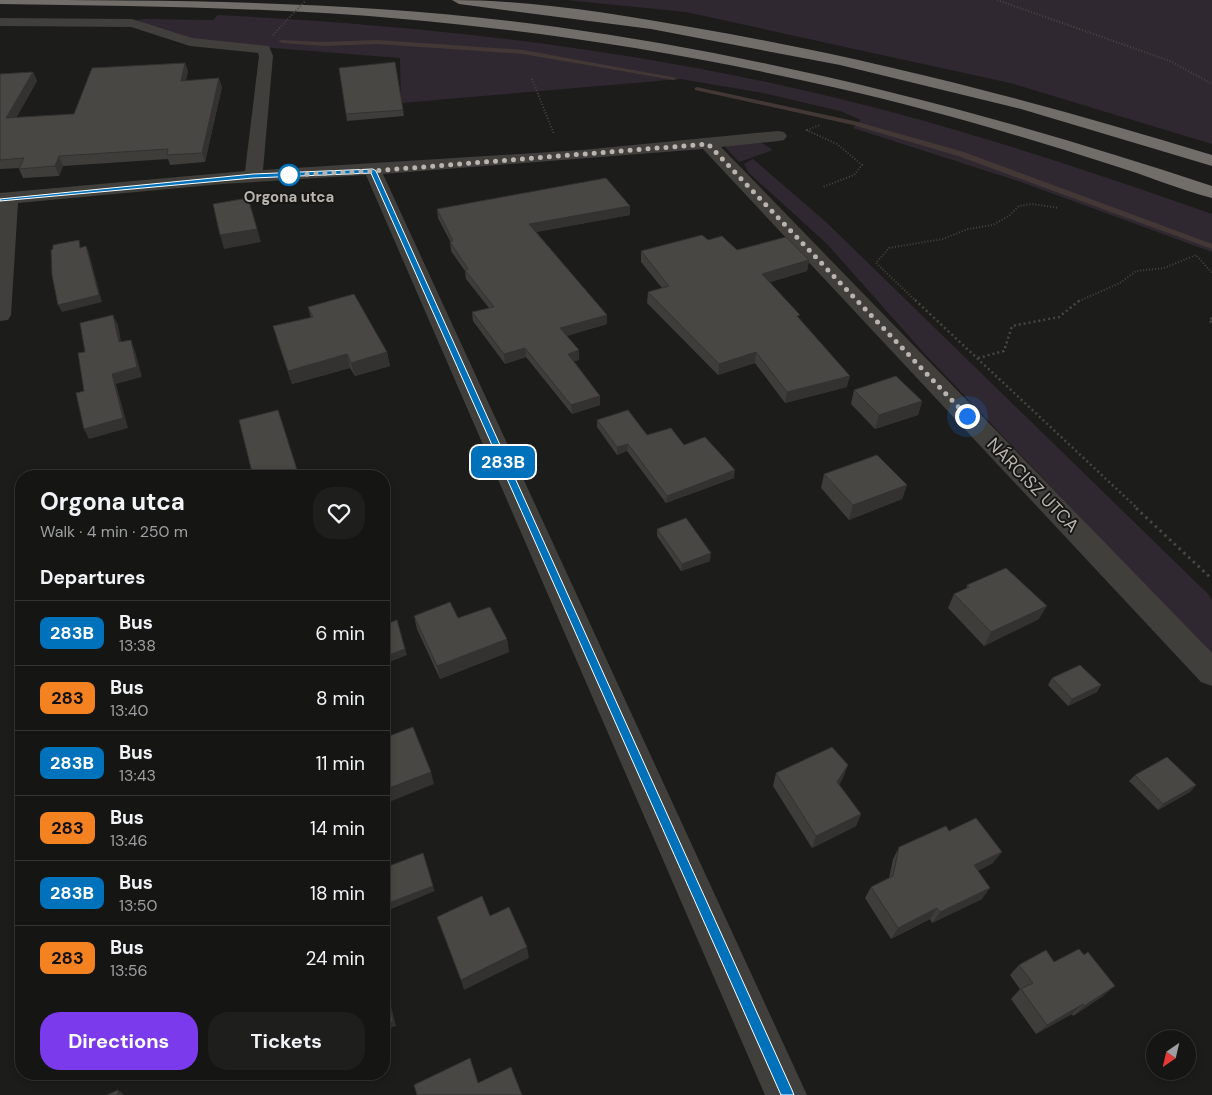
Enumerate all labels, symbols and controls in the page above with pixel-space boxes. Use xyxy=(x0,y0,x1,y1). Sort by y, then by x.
marker: Orgona utca xyxy=(278,164,300,186)
place label: Orgona utca xyxy=(244,187,334,207)
your location xyxy=(955,404,980,429)
street label: NÁRCISZ UTCA xyxy=(982,432,1084,538)
line badge: 283B xyxy=(468,446,538,478)
text: 283B xyxy=(481,450,525,474)
text: Orgona utca xyxy=(40,486,185,517)
button: heart xyxy=(313,487,365,539)
text: Walk · 4 min · 250 m xyxy=(40,521,188,542)
text: Departures xyxy=(40,565,145,590)
text: Bus xyxy=(119,610,153,635)
text: 283B xyxy=(50,621,94,645)
text: 6 min xyxy=(316,621,365,646)
text: 13:38 xyxy=(119,635,156,656)
text: Bus xyxy=(110,675,144,700)
text: 283 xyxy=(51,686,84,710)
text: 8 min xyxy=(316,686,365,711)
text: 13:40 xyxy=(110,700,148,721)
text: Bus xyxy=(119,740,153,765)
text: 283B xyxy=(50,751,94,775)
text: 11 min xyxy=(316,751,365,776)
text: 13:43 xyxy=(119,765,156,786)
text: Bus xyxy=(110,805,144,830)
text: 283 xyxy=(51,816,84,840)
text: 14 min xyxy=(310,816,365,841)
text: 13:46 xyxy=(110,830,147,851)
text: Bus xyxy=(119,870,153,895)
text: 283B xyxy=(50,881,94,905)
text: 18 min xyxy=(310,881,365,906)
text: 13:50 xyxy=(119,895,157,916)
text: Bus xyxy=(110,935,144,960)
text: 283 xyxy=(51,946,84,970)
text: 24 min xyxy=(305,946,365,971)
text: 13:56 xyxy=(110,960,148,981)
button: Directions xyxy=(40,1012,198,1070)
button: Tickets xyxy=(208,1012,365,1070)
north arrow xyxy=(1146,1030,1196,1080)
map controls xyxy=(1146,1030,1196,1080)

